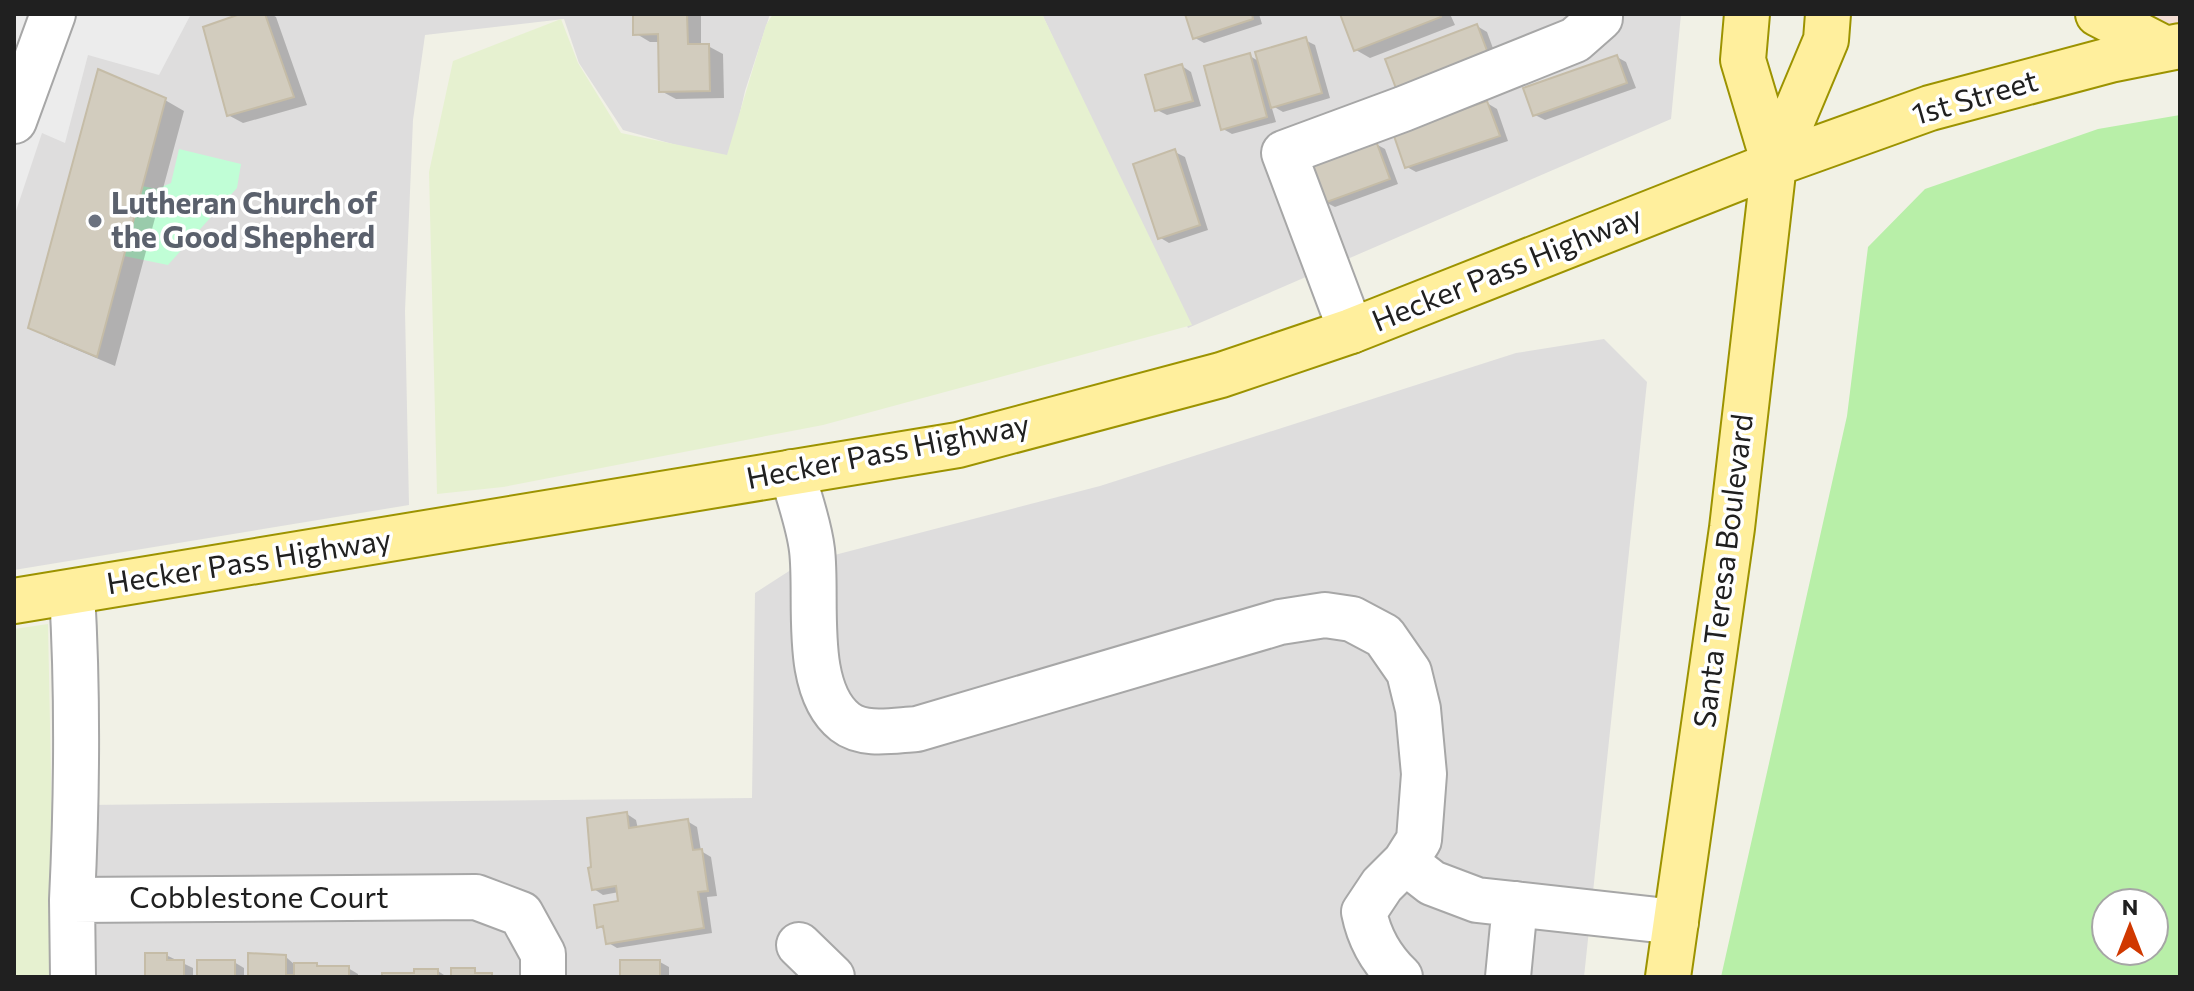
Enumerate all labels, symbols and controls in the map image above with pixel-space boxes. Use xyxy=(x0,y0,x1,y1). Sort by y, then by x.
street label: 1st Street xyxy=(1907,60,2042,131)
place label: Lutheran Church of the Good Shepherd xyxy=(111,183,378,254)
street label: Hecker Pass Highway xyxy=(1366,196,1646,338)
marker: Lutheran Church of the Good Shepherd xyxy=(86,212,104,230)
street label: Hecker Pass Highway xyxy=(743,404,1032,495)
street label: Santa Teresa Boulevard xyxy=(1684,412,1759,730)
street label: Hecker Pass Highway xyxy=(104,519,394,600)
street label: Cobblestone Court xyxy=(129,877,389,914)
north arrow xyxy=(2090,887,2170,967)
text: N xyxy=(2122,893,2138,920)

